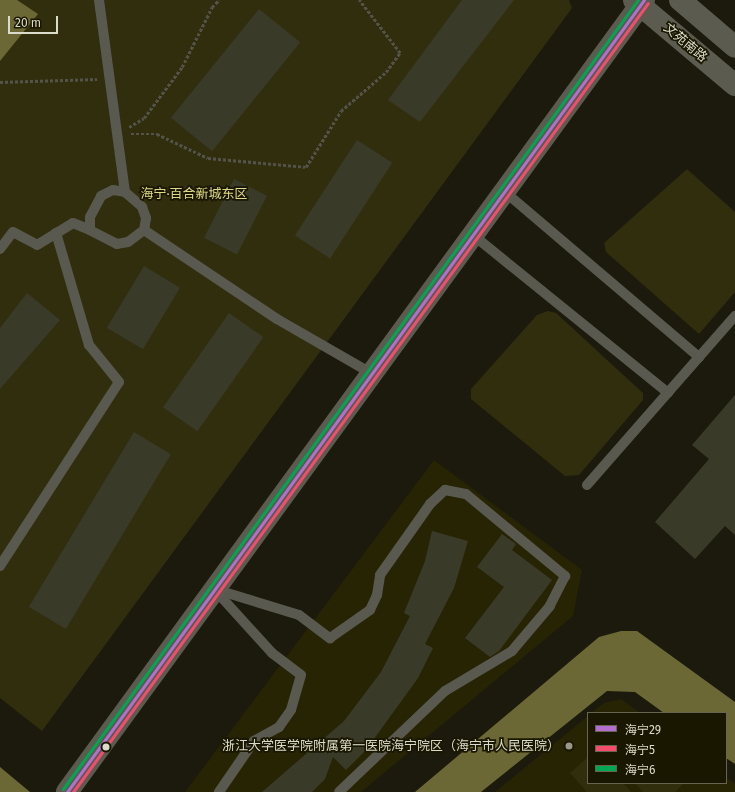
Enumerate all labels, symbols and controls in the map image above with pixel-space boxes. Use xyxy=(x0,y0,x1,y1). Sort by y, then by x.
scale bar xyxy=(10,8,60,34)
text: 20 m xyxy=(15,16,41,30)
street label: 文苑南路 xyxy=(660,20,710,66)
park label: 海宁·百合新城东区 xyxy=(140,186,248,202)
legend xyxy=(587,712,727,784)
text: 海宁29 xyxy=(625,723,661,737)
place label: 浙江大学医学院附属第一医院海宁院区（海宁市人民医院） xyxy=(222,738,560,754)
marker: 浙江大学医学院附属第一医院海宁院区（海宁市人民医院） xyxy=(563,740,575,752)
unlabelled marker xyxy=(101,742,111,752)
text: 海宁5 xyxy=(625,743,655,757)
text: 海宁6 xyxy=(625,763,655,777)

